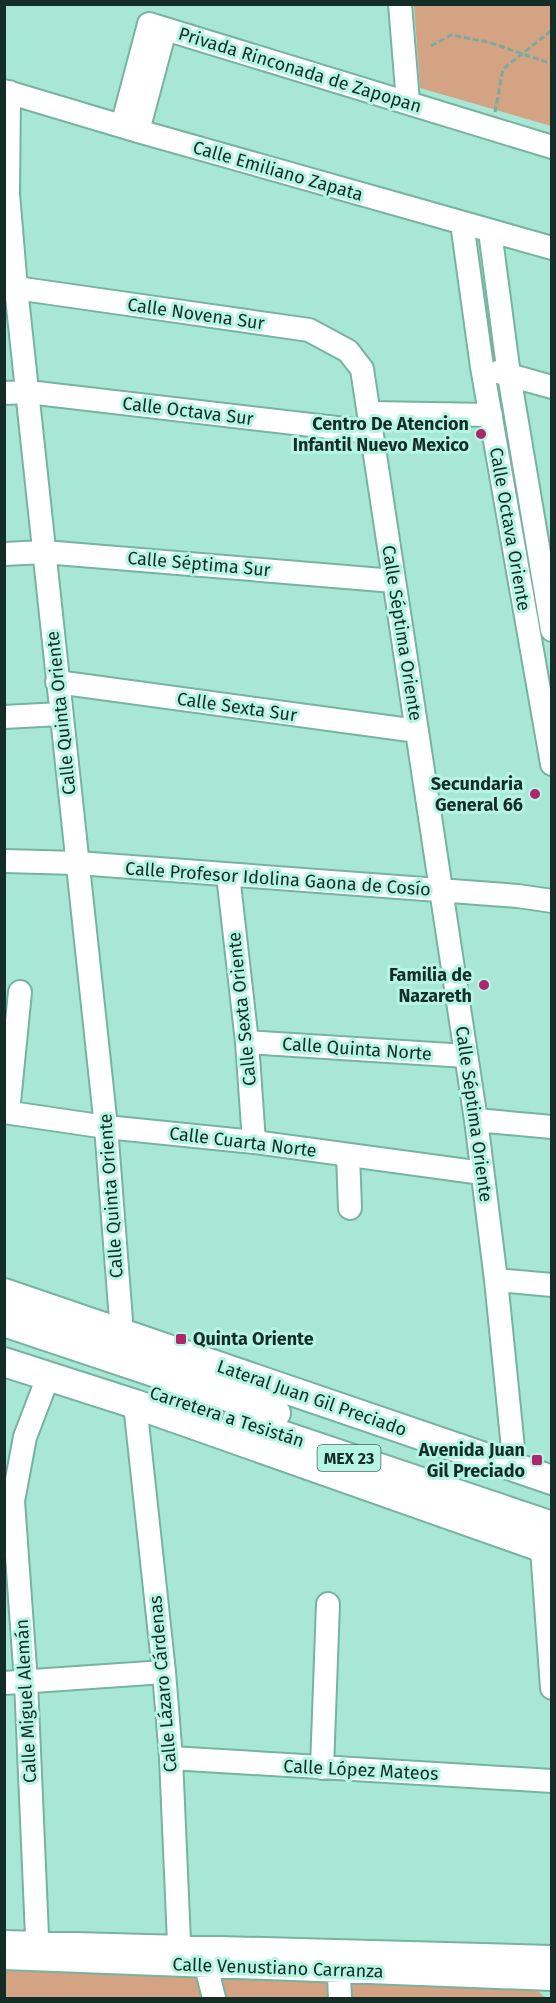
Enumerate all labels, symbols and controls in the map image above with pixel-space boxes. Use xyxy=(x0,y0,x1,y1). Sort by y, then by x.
street label: Privada Rinconada de Zapopan xyxy=(176,22,424,118)
street label: Calle Emiliano Zapata xyxy=(190,136,366,206)
street label: Calle Novena Sur xyxy=(126,293,266,335)
street label: Calle Octava Sur xyxy=(121,392,255,430)
place label: Centro De Atencion Infantil Nuevo Mexico xyxy=(293,413,469,456)
marker: Centro De Atencion Infantil Nuevo Mexico xyxy=(474,427,488,441)
street label: Calle Octava Oriente xyxy=(485,446,535,612)
street label: Calle Séptima Oriente xyxy=(377,544,427,722)
street label: Calle Séptima Sur xyxy=(126,547,272,581)
street label: Calle Quinta Oriente xyxy=(41,630,81,796)
street label: Calle Sexta Sur xyxy=(176,688,298,726)
place label: Secundaria General 66 xyxy=(431,773,523,816)
marker: Secundaria General 66 xyxy=(528,787,542,801)
street label: Calle Profesor Idolina Gaona de Cosío xyxy=(124,857,432,901)
street label: Calle Sexta Oriente xyxy=(223,931,261,1087)
place label: Familia de Nazareth xyxy=(389,964,472,1007)
marker: Familia de Nazareth xyxy=(477,978,491,992)
street label: Calle Séptima Oriente xyxy=(451,1025,497,1203)
street label: Calle Quinta Norte xyxy=(282,1033,432,1065)
street label: Calle Quinta Oriente xyxy=(94,1113,128,1279)
street label: Calle Cuarta Norte xyxy=(168,1122,318,1162)
place label: Quinta Oriente xyxy=(193,1328,314,1350)
marker: Quinta Oriente xyxy=(174,1332,188,1346)
street label: Lateral Juan Gil Preciado xyxy=(214,1355,410,1441)
street label: Carretera a Tesistán xyxy=(147,1382,307,1452)
place label: Avenida Juan Gil Preciado xyxy=(418,1439,525,1482)
road number: MEX 23 xyxy=(318,1445,380,1471)
marker: Avenida Juan Gil Preciado xyxy=(530,1453,544,1467)
street label: Calle Lázaro Cárdenas xyxy=(144,1595,182,1773)
street label: Calle Miguel Alemán xyxy=(11,1618,41,1784)
street label: Calle López Mateos xyxy=(283,1755,439,1785)
street label: Calle Venustiano Carranza xyxy=(172,1953,384,1983)

